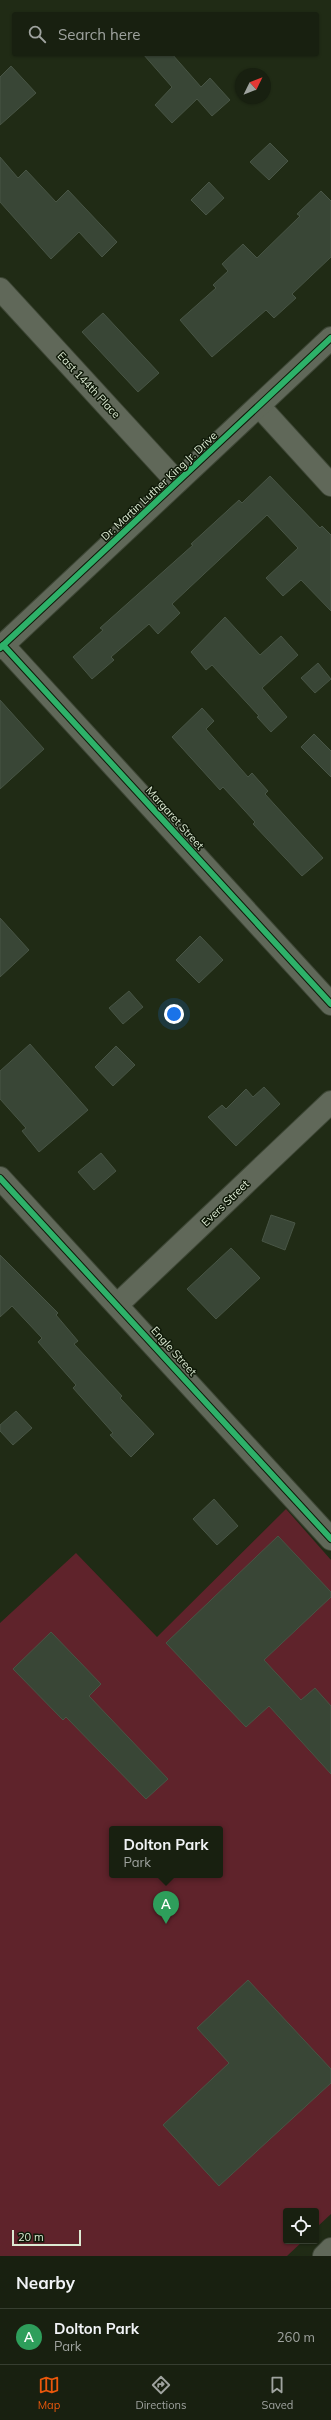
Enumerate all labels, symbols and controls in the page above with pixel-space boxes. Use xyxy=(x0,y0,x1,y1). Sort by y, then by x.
search box xyxy=(12,12,319,56)
icon: search xyxy=(26,23,48,45)
text: Search here xyxy=(58,25,140,44)
north arrow xyxy=(235,68,271,104)
street label: East 144th Place xyxy=(55,349,123,421)
street label: Dr. Martin Luther King Jr. Drive xyxy=(98,428,220,544)
street label: Margaret Street xyxy=(143,783,207,853)
your location xyxy=(164,1004,184,1024)
street label: Evers Street xyxy=(198,1177,252,1229)
street label: Engle Street xyxy=(148,1323,200,1379)
popup xyxy=(109,1826,223,1878)
text: Dolton Park xyxy=(124,1835,209,1854)
text: Park xyxy=(124,1854,151,1870)
pin: A xyxy=(153,1891,179,1924)
map controls xyxy=(283,2208,319,2244)
button: locate xyxy=(283,2208,319,2244)
scale bar xyxy=(12,2228,81,2247)
text: 20 m xyxy=(18,2230,44,2244)
text: Nearby xyxy=(16,2272,75,2293)
text: Dolton Park xyxy=(54,2319,139,2338)
text: A xyxy=(24,2329,34,2345)
text: 260 m xyxy=(277,2329,315,2345)
text: Park xyxy=(54,2338,81,2354)
tab: Map xyxy=(38,2374,60,2412)
tab: Directions xyxy=(136,2374,186,2412)
tab: Saved xyxy=(262,2374,293,2412)

